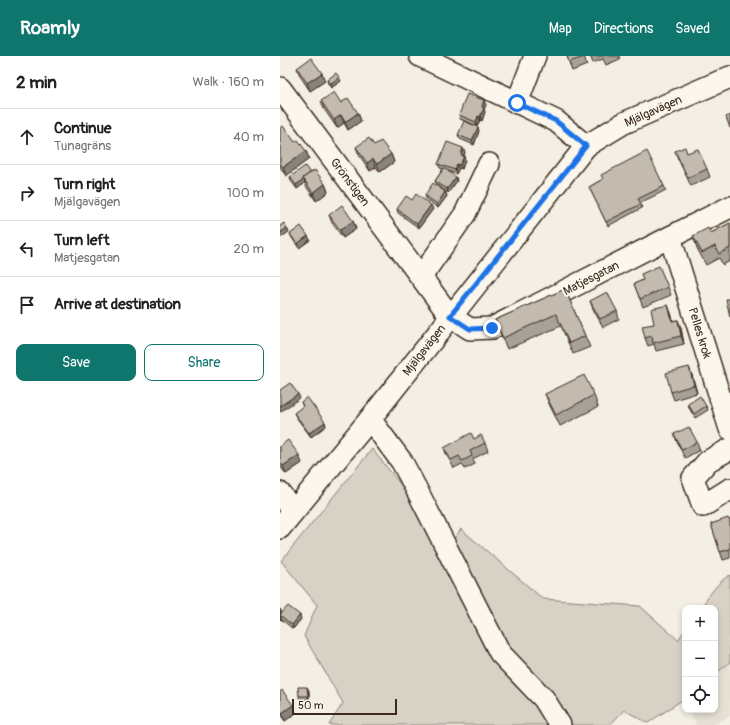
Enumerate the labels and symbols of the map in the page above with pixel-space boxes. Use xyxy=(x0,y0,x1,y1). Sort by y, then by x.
street label: Mjälgavägen xyxy=(622,92,684,131)
route start xyxy=(508,94,526,112)
street label: Grönstigen xyxy=(327,155,373,209)
street label: Matjesgatan xyxy=(561,258,622,299)
street label: Pelles krok xyxy=(685,306,714,361)
route end xyxy=(483,319,501,337)
street label: Mjälgavägen xyxy=(400,321,449,379)
scale bar xyxy=(292,697,397,716)

